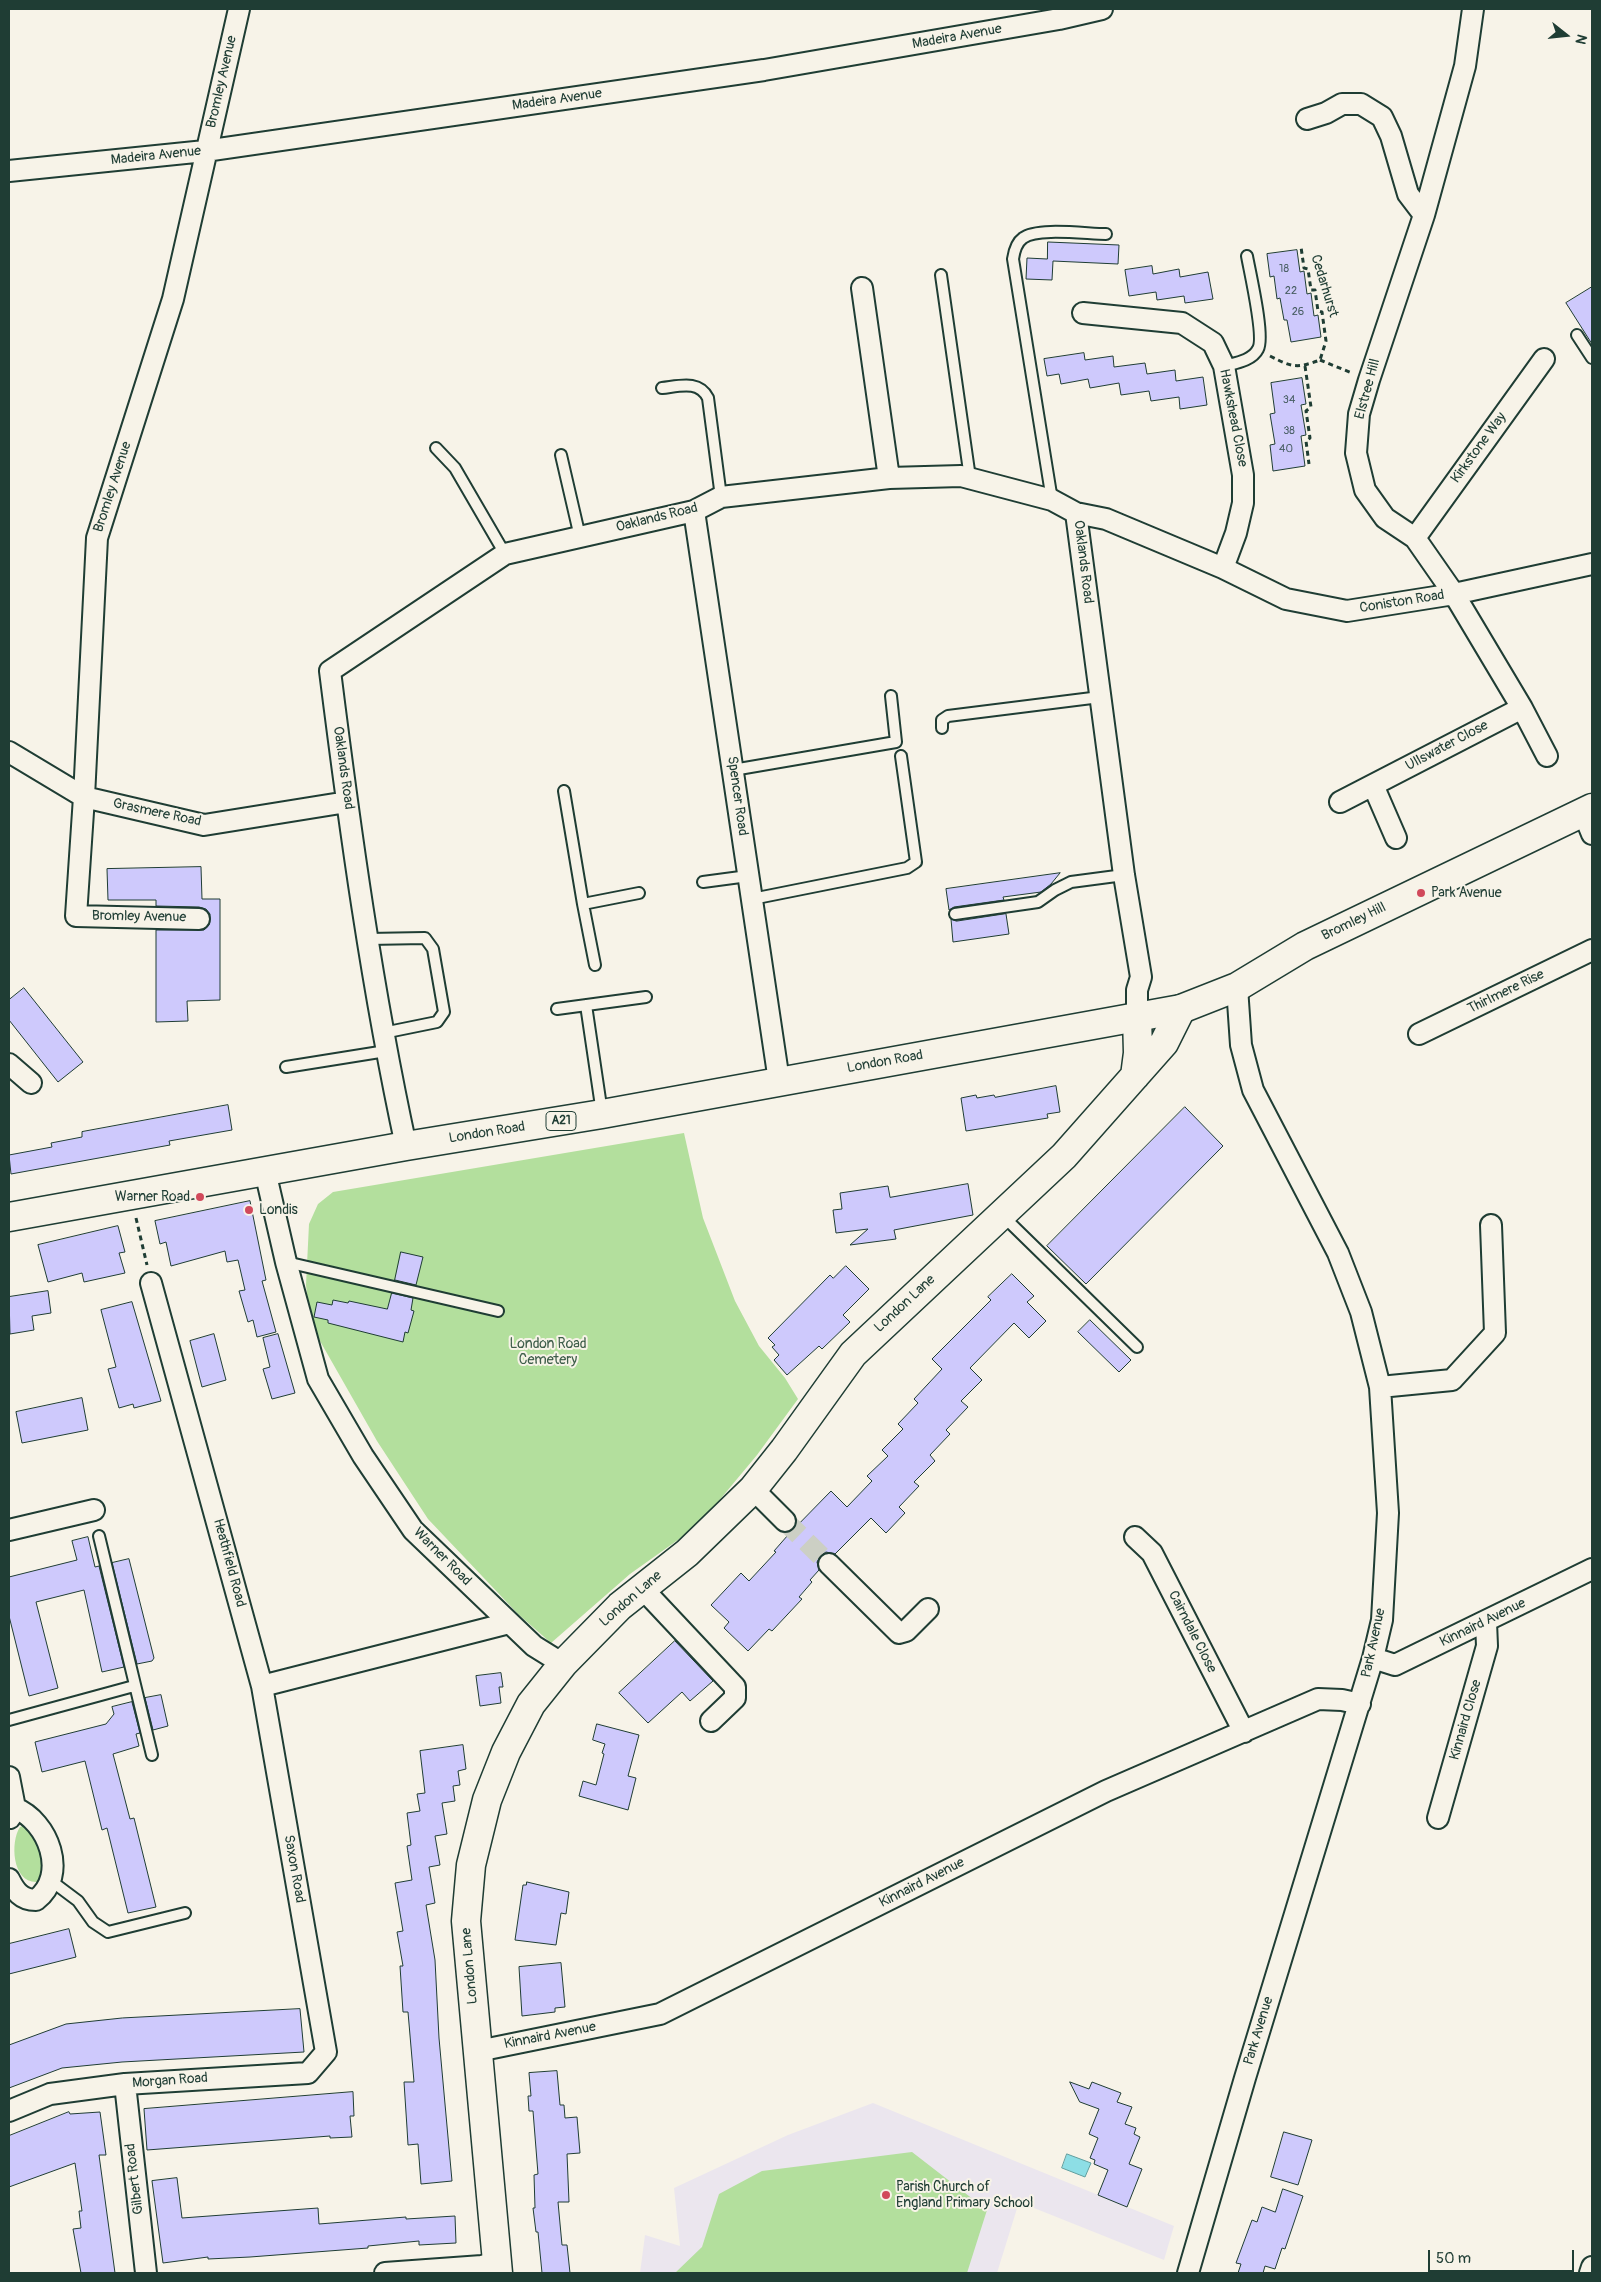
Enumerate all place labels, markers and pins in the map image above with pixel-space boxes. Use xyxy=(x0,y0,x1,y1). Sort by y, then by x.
place label: Park Avenue xyxy=(1431,885,1502,901)
marker: Park Avenue xyxy=(1415,887,1427,899)
place label: Warner Road xyxy=(115,1189,190,1205)
marker: Warner Road xyxy=(194,1191,206,1203)
place label: Londis xyxy=(259,1202,298,1218)
marker: Londis xyxy=(243,1204,255,1216)
place label: Parish Church of England Primary School xyxy=(896,2179,1033,2212)
marker: Parish Church of England Primary School xyxy=(880,2189,892,2201)

